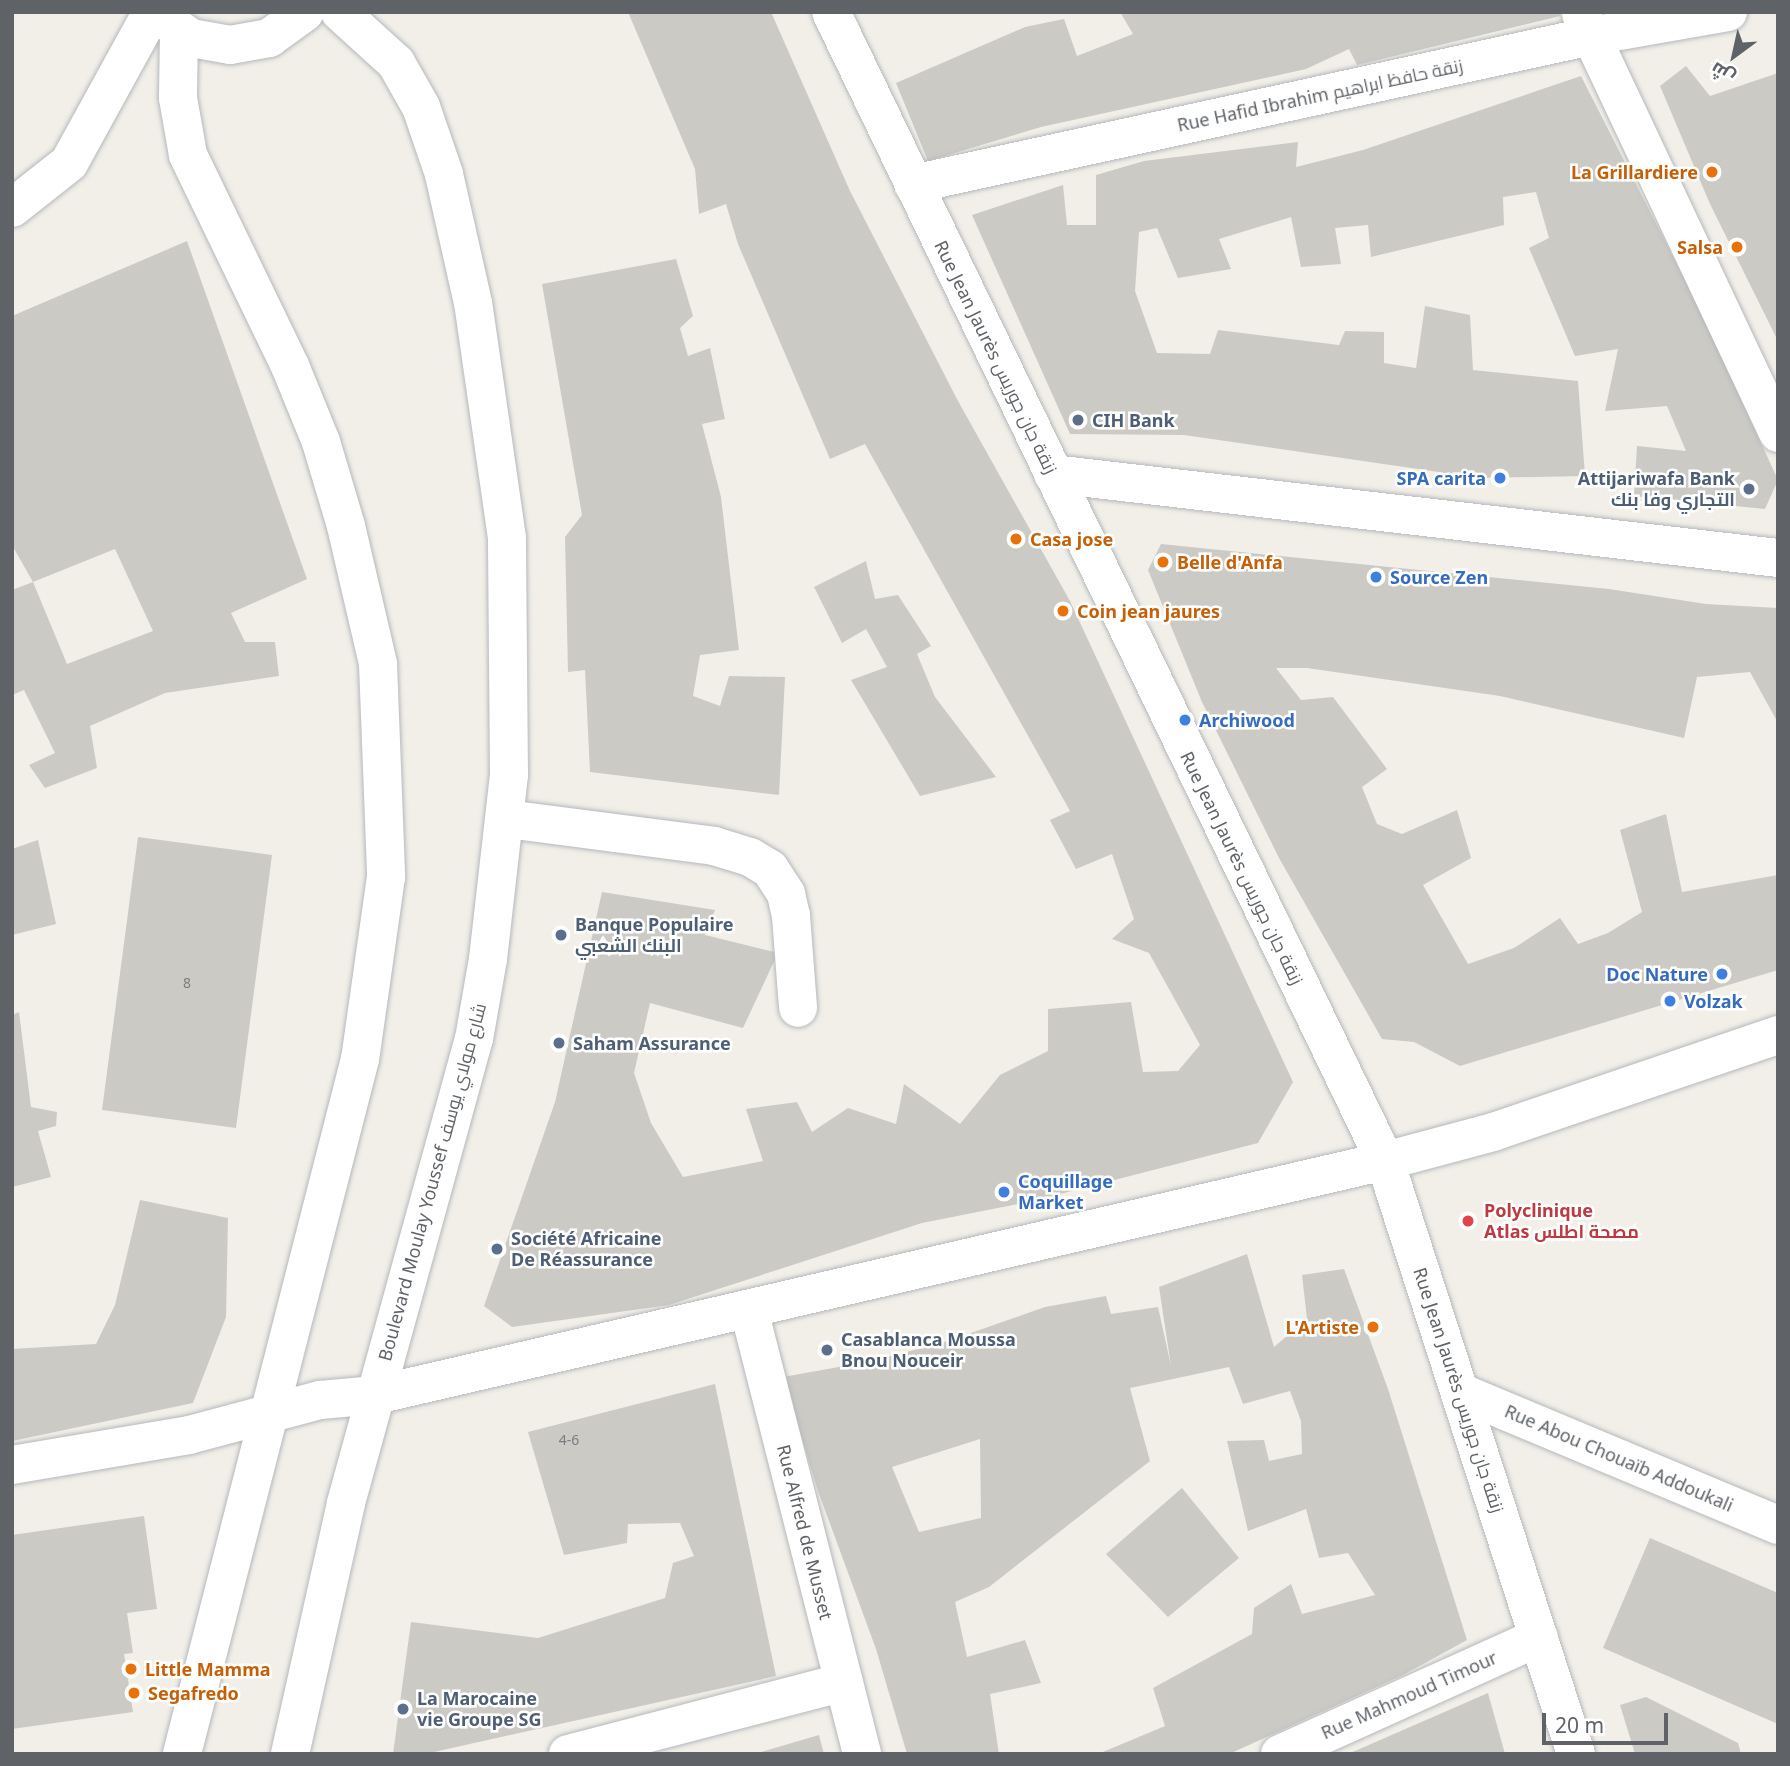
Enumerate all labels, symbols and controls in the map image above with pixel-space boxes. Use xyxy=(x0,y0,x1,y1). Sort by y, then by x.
north arrow xyxy=(1699,21,1769,91)
street label: Rue Hafid Ibrahim زنقة حافظ ابراهيم xyxy=(1175,54,1465,136)
text: ش xyxy=(1705,56,1740,91)
place label: La Grillardiere xyxy=(1571,161,1698,183)
marker: La Grillardiere xyxy=(1704,164,1720,180)
place label: Salsa xyxy=(1677,236,1723,258)
street label: Rue Jean Jaurès زنقة جان جوريس xyxy=(930,237,1062,477)
marker: Salsa xyxy=(1729,239,1745,255)
place label: CIH Bank xyxy=(1092,409,1175,431)
marker: CIH Bank xyxy=(1070,412,1086,428)
place label: SPA carita xyxy=(1397,467,1486,489)
place label: Attijariwafa Bank التجاري وفا بنك xyxy=(1578,468,1735,510)
marker: SPA carita xyxy=(1492,470,1508,486)
marker: Attijariwafa Bank التجاري وفا بنك xyxy=(1741,481,1757,497)
place label: Casa jose xyxy=(1030,528,1113,550)
marker: Casa jose xyxy=(1008,531,1024,547)
place label: Belle d'Anfa xyxy=(1177,551,1283,573)
marker: Belle d'Anfa xyxy=(1155,554,1171,570)
place label: Source Zen xyxy=(1390,566,1488,588)
marker: Source Zen xyxy=(1368,569,1384,585)
place label: Coin jean jaures xyxy=(1077,600,1220,622)
marker: Coin jean jaures xyxy=(1055,603,1071,619)
place label: Archiwood xyxy=(1199,709,1295,731)
marker: Archiwood xyxy=(1177,712,1193,728)
street label: Rue Jean Jaurès زنقة جان جوريس xyxy=(1176,748,1308,988)
place label: Banque Populaire البنك الشعبي xyxy=(575,914,733,956)
marker: Banque Populaire البنك الشعبي xyxy=(553,927,569,943)
place label: Doc Nature xyxy=(1606,963,1708,985)
marker: Doc Nature xyxy=(1714,966,1730,982)
house number: 8 xyxy=(183,975,191,991)
place label: Volzak xyxy=(1684,990,1743,1012)
marker: Volzak xyxy=(1662,993,1678,1009)
street label: Boulevard Moulay Youssef شارع مولاي يوسف xyxy=(374,1001,490,1363)
place label: Saham Assurance xyxy=(573,1032,731,1054)
marker: Saham Assurance xyxy=(551,1035,567,1051)
place label: Coquillage Market xyxy=(1018,1171,1113,1214)
marker: Coquillage Market xyxy=(996,1184,1012,1200)
place label: Polyclinique Atlas مصحة اطلس xyxy=(1484,1200,1639,1242)
marker: Polyclinique Atlas مصحة اطلس xyxy=(1458,1211,1478,1231)
place label: Société Africaine De Réassurance xyxy=(511,1228,662,1270)
marker: Société Africaine De Réassurance xyxy=(489,1241,505,1257)
street label: Rue Jean Jaurès زنقة جان جوريس xyxy=(1409,1265,1509,1515)
place label: L'Artiste xyxy=(1286,1316,1359,1338)
marker: L'Artiste xyxy=(1365,1319,1381,1335)
place label: Casablanca Moussa Bnou Nouceir xyxy=(841,1329,1016,1372)
marker: Casablanca Moussa Bnou Nouceir xyxy=(819,1342,835,1358)
street label: Rue Abou Chouaïb Addoukali xyxy=(1502,1400,1736,1516)
house number: 4-6 xyxy=(559,1432,579,1448)
street label: Rue Alfred de Musset xyxy=(773,1442,837,1622)
street label: Rue Mahmoud Timour xyxy=(1318,1646,1500,1744)
place label: Little Mamma xyxy=(145,1658,270,1680)
marker: Little Mamma xyxy=(123,1661,139,1677)
place label: Segafredo xyxy=(148,1682,239,1704)
marker: Segafredo xyxy=(126,1685,142,1701)
place label: La Marocaine vie Groupe SG xyxy=(417,1688,542,1730)
scale bar xyxy=(1545,1700,1671,1744)
marker: La Marocaine vie Groupe SG xyxy=(395,1701,411,1717)
text: 20 m xyxy=(1555,1711,1604,1739)

